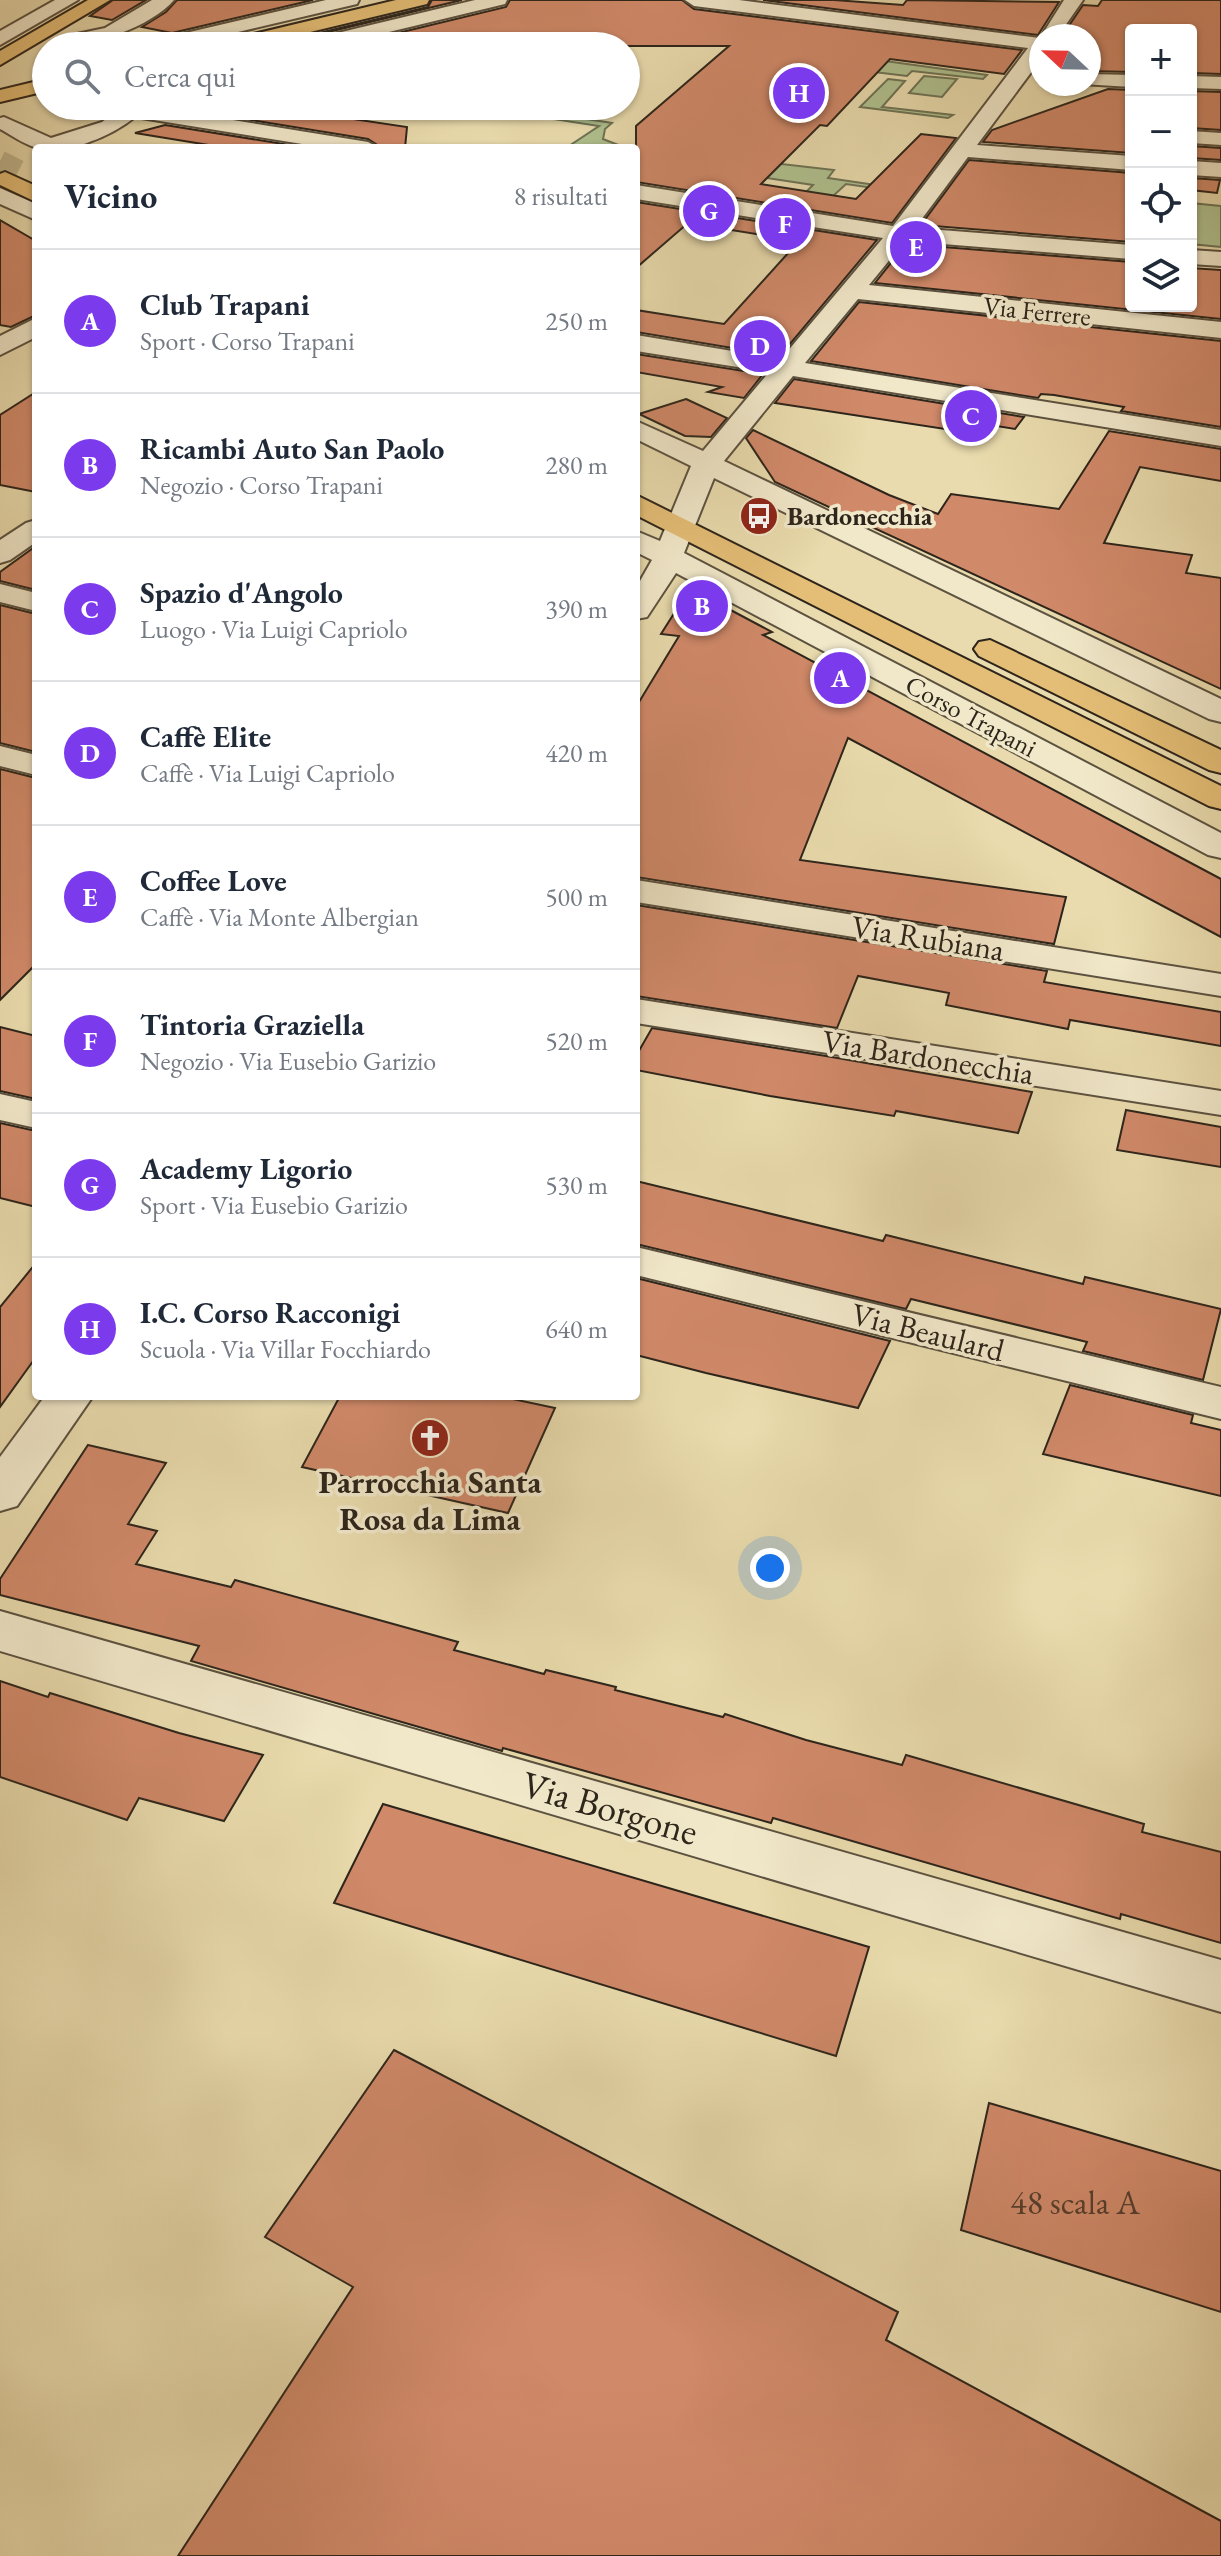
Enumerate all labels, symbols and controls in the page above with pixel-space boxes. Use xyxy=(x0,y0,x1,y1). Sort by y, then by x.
north arrow xyxy=(1029,24,1101,96)
map controls xyxy=(1125,24,1197,312)
button: + xyxy=(1125,24,1197,96)
search box xyxy=(32,32,640,120)
icon: search xyxy=(60,54,104,98)
text: Cerca qui xyxy=(124,57,236,96)
pin: H xyxy=(773,63,825,123)
button: − xyxy=(1125,96,1197,168)
button: locate xyxy=(1125,168,1197,240)
text: Vicino xyxy=(64,174,157,218)
text: 8 risultati xyxy=(514,179,608,213)
pin: G xyxy=(683,181,735,241)
pin: F xyxy=(759,194,811,254)
pin: E xyxy=(890,217,942,277)
button: layers xyxy=(1125,240,1197,312)
text: Club Trapani xyxy=(140,285,310,324)
street label: Via Ferrere xyxy=(982,288,1092,334)
text: A xyxy=(81,304,99,338)
text: 250 m xyxy=(545,304,608,338)
pin: D xyxy=(734,316,786,376)
text: Sport · Corso Trapani xyxy=(140,324,355,358)
pin: C xyxy=(945,386,997,446)
text: Ricambi Auto San Paolo xyxy=(140,429,444,468)
text: B xyxy=(82,448,98,482)
text: 280 m xyxy=(545,448,608,482)
text: Negozio · Corso Trapani xyxy=(140,468,383,502)
bus stop icon: Bardonecchia xyxy=(738,495,780,537)
place label: Bardonecchia xyxy=(787,499,933,533)
text: Spazio d'Angolo xyxy=(140,573,343,612)
pin: B xyxy=(676,576,728,636)
text: C xyxy=(81,592,99,626)
text: 390 m xyxy=(545,592,608,626)
text: Luogo · Via Luigi Capriolo xyxy=(140,612,408,646)
pin: A xyxy=(814,648,866,708)
street label: Corso Trapani xyxy=(900,667,1042,765)
text: Caffè Elite xyxy=(140,717,271,756)
text: D xyxy=(80,736,100,770)
text: 420 m xyxy=(545,736,608,770)
text: Caffè · Via Luigi Capriolo xyxy=(140,756,395,790)
text: Coffee Love xyxy=(140,861,287,900)
text: E xyxy=(83,880,97,914)
text: 500 m xyxy=(545,880,608,914)
text: Caffè · Via Monte Albergian xyxy=(140,900,419,934)
street label: Via Rubiana xyxy=(849,905,1008,971)
text: Tintoria Graziella xyxy=(140,1005,364,1044)
street label: Via Bardonecchia xyxy=(819,1020,1037,1094)
text: F xyxy=(83,1024,97,1058)
text: 520 m xyxy=(545,1024,608,1058)
text: Negozio · Via Eusebio Garizio xyxy=(140,1044,436,1078)
text: Academy Ligorio xyxy=(140,1149,352,1188)
text: G xyxy=(81,1168,99,1202)
text: 530 m xyxy=(545,1168,608,1202)
text: Sport · Via Eusebio Garizio xyxy=(140,1188,408,1222)
text: I.C. Corso Racconigi xyxy=(140,1293,400,1332)
street label: Via Beaulard xyxy=(847,1293,1010,1371)
text: H xyxy=(80,1312,100,1346)
text: 640 m xyxy=(545,1312,608,1346)
text: Scuola · Via Villar Focchiardo xyxy=(140,1332,431,1366)
church icon: Parrocchia Santa Rosa da Lima xyxy=(409,1417,451,1459)
place label: Parrocchia Santa Rosa da Lima xyxy=(318,1461,543,1540)
your location xyxy=(750,1548,790,1588)
street label: Via Borgone xyxy=(516,1759,704,1856)
house number: 48 scala A xyxy=(1010,2180,1140,2224)

